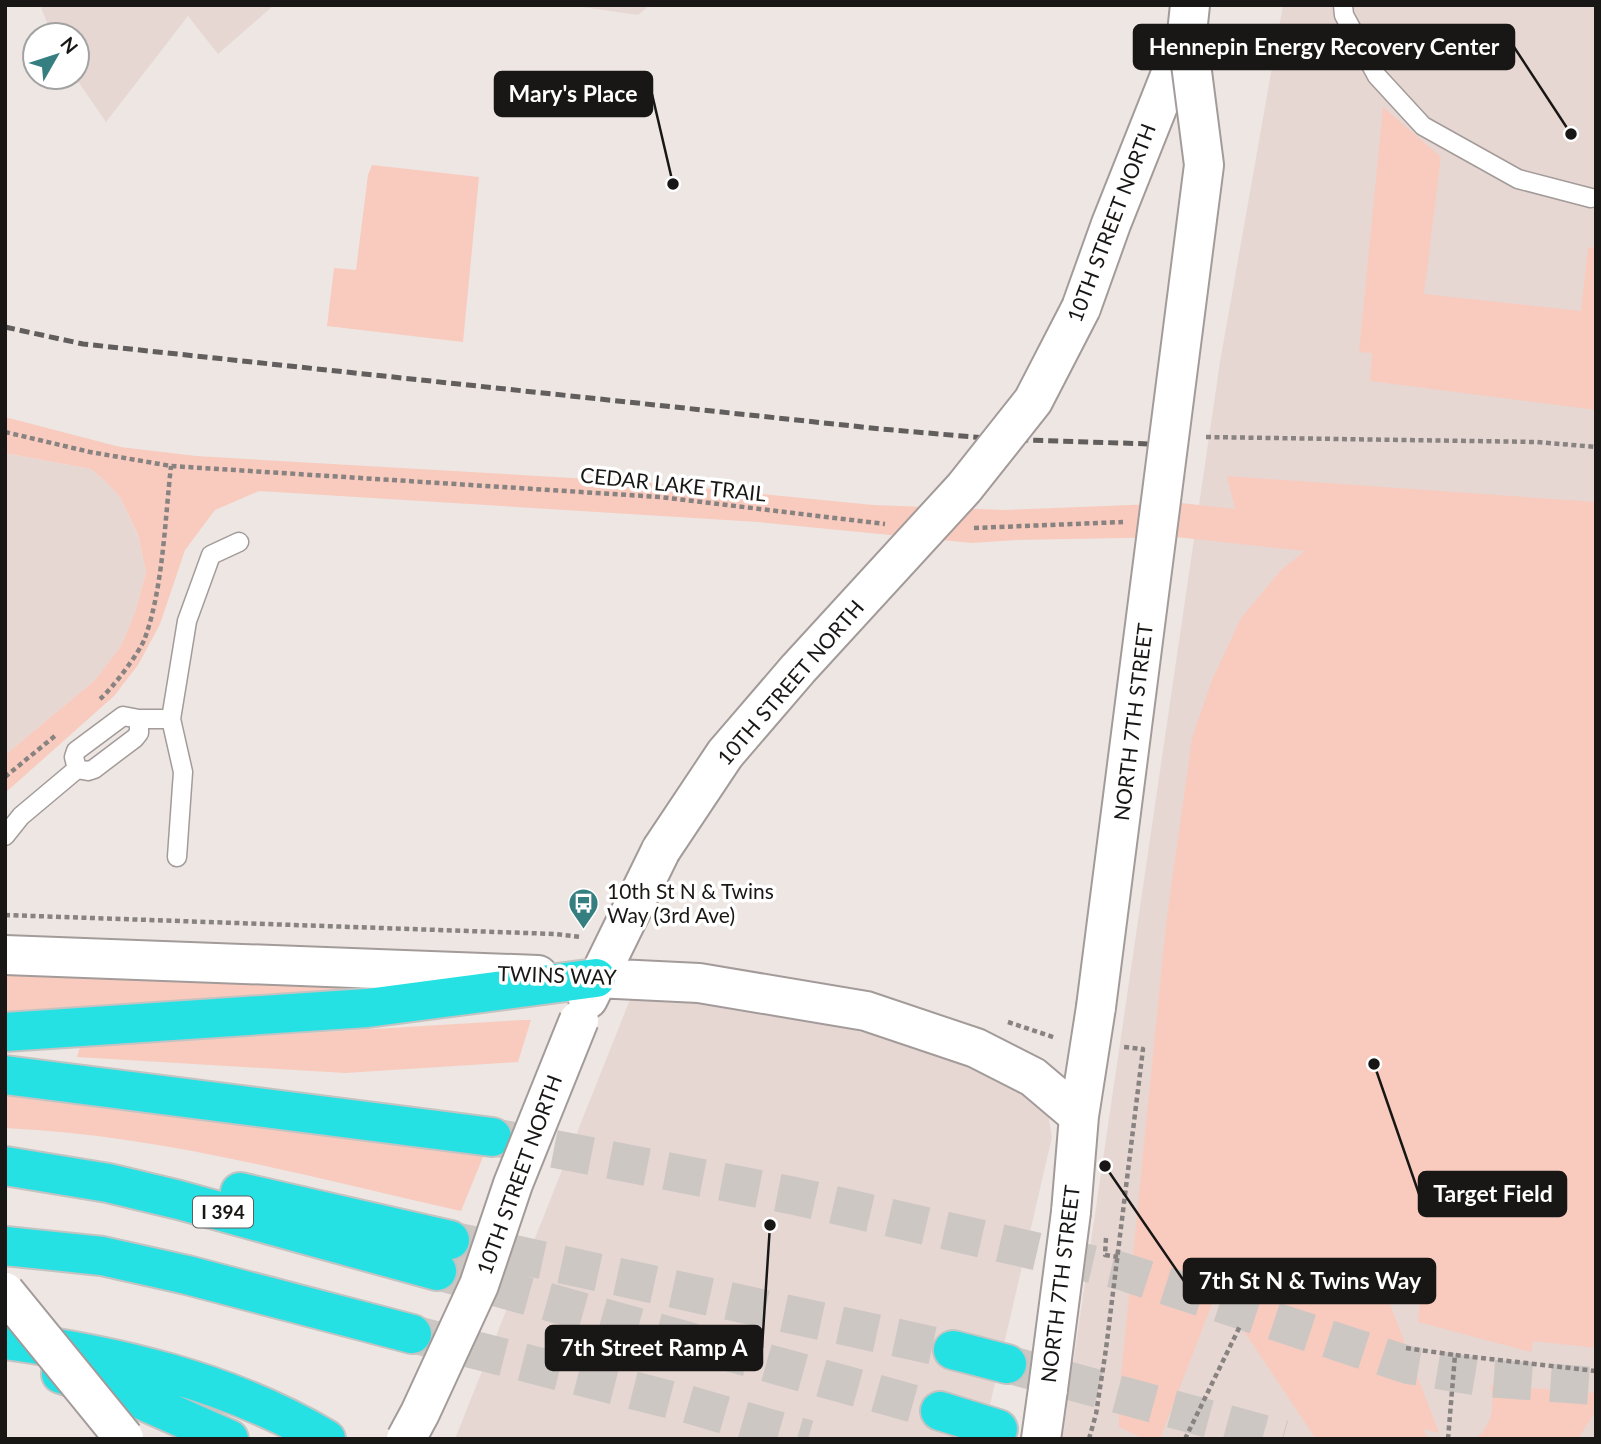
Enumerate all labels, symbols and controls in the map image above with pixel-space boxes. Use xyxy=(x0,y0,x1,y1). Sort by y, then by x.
north arrow xyxy=(21,21,91,91)
callout: Hennepin Energy Recovery Center xyxy=(1134,25,1514,69)
text: N xyxy=(56,32,83,58)
text: Hennepin Energy Recovery Center xyxy=(1149,32,1500,60)
callout: Mary's Place xyxy=(495,72,652,116)
text: Mary's Place xyxy=(509,79,637,107)
street label: 10TH STREET NORTH xyxy=(1061,120,1160,325)
street label: CEDAR LAKE TRAIL xyxy=(579,461,768,506)
street label: 10TH STREET NORTH xyxy=(711,594,868,770)
street label: NORTH 7TH STREET xyxy=(1108,621,1157,822)
place label: 10th St N & Twins Way (3rd Ave) xyxy=(607,878,774,927)
bus stop icon: 10th St N & Twins Way (3rd Ave) xyxy=(567,887,601,931)
street label: TWINS WAY xyxy=(497,960,618,989)
street label: 10TH STREET NORTH xyxy=(471,1071,566,1278)
callout: Target Field xyxy=(1419,1172,1566,1216)
text: Target Field xyxy=(1433,1179,1553,1207)
street label: NORTH 7TH STREET xyxy=(1035,1183,1084,1384)
road number: I 394 xyxy=(193,1196,253,1228)
callout: 7th St N & Twins Way xyxy=(1184,1259,1435,1303)
text: 7th St N & Twins Way xyxy=(1199,1266,1422,1294)
callout: 7th Street Ramp A xyxy=(546,1326,762,1370)
text: 7th Street Ramp A xyxy=(560,1333,749,1361)

